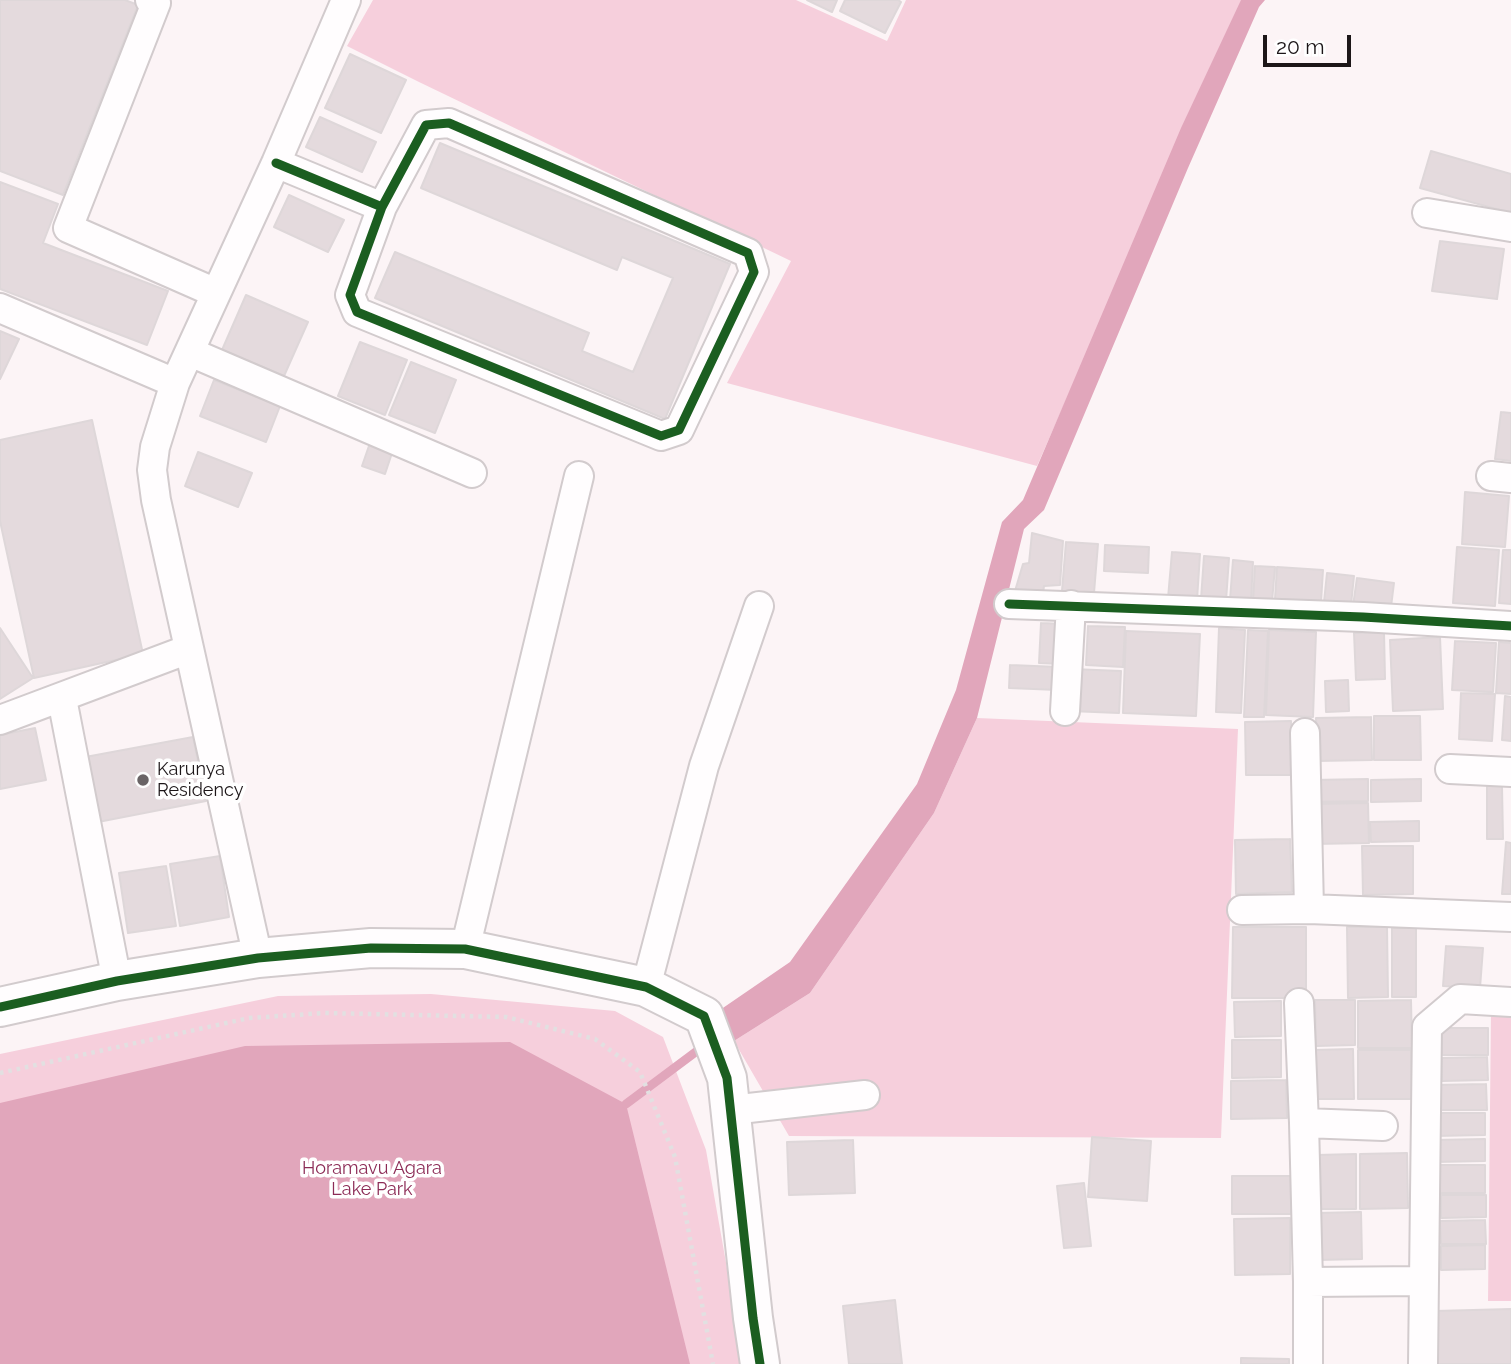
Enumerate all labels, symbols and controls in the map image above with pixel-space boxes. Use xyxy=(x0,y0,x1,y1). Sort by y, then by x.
scale bar xyxy=(1266,21,1354,65)
text: 20 m xyxy=(1276,34,1324,59)
place label: Karunya Residency xyxy=(157,759,243,802)
marker: Karunya Residency xyxy=(135,772,151,788)
park label: Horamavu Agara Lake Park xyxy=(302,1158,442,1200)

